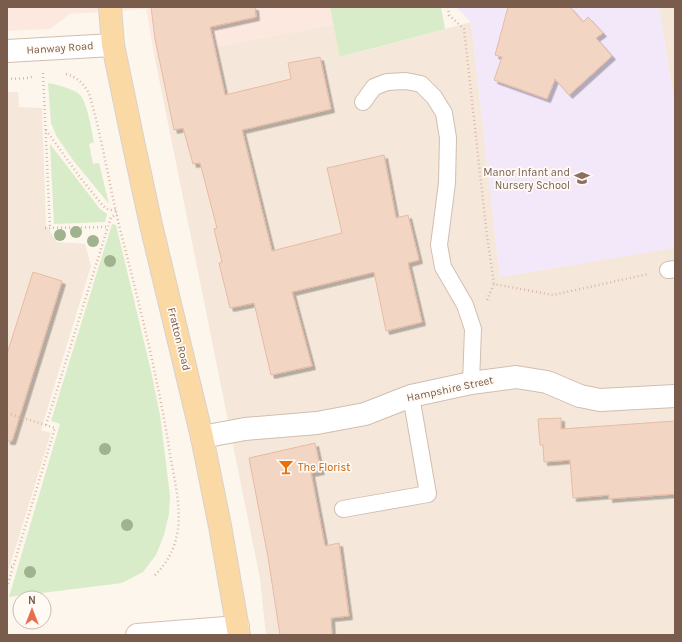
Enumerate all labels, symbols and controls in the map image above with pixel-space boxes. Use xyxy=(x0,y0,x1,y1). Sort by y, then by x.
street label: Hanway Road xyxy=(26,39,94,57)
place label: Manor Infant and Nursery School xyxy=(483,166,570,192)
school or university icon: Manor Infant and Nursery School xyxy=(573,169,591,187)
street label: Fratton Road xyxy=(165,306,193,372)
street label: Hampshire Street xyxy=(405,373,495,405)
bar icon: The Florist xyxy=(277,458,295,476)
place label: The Florist xyxy=(298,461,350,474)
north arrow xyxy=(12,590,52,630)
text: N xyxy=(28,594,36,607)

